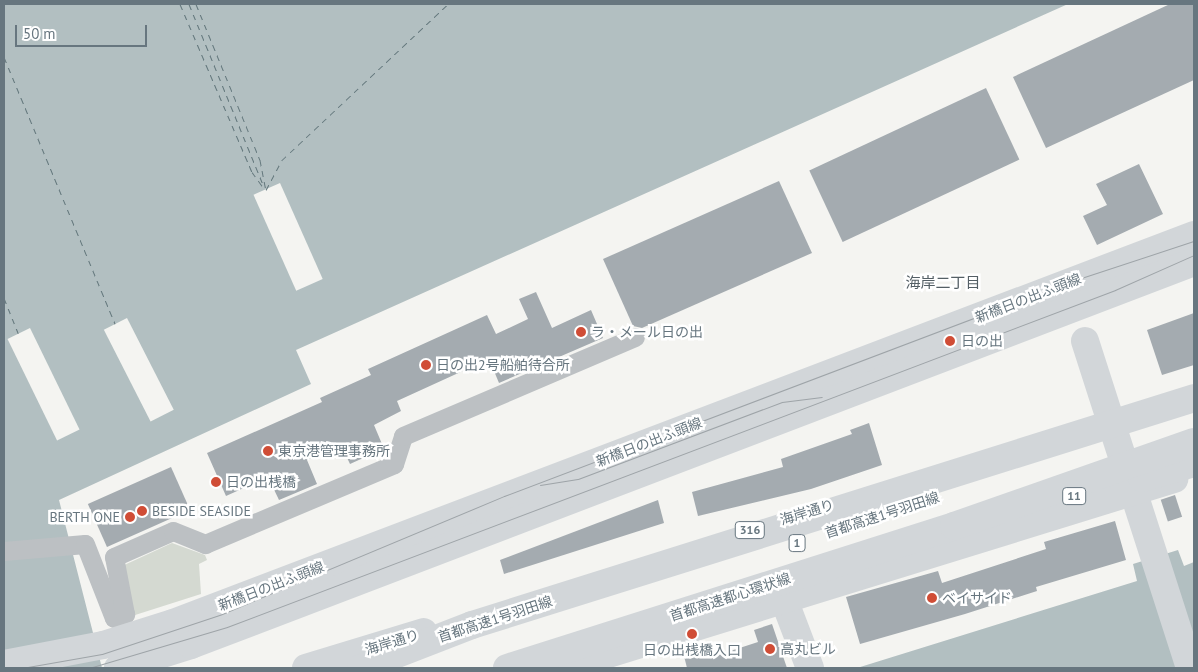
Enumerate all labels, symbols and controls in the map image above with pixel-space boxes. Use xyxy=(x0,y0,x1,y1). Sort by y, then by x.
scale bar xyxy=(18,15,150,47)
text: 50 m xyxy=(23,24,56,43)
street label: 新橋日の出ふ頭線 xyxy=(973,270,1083,326)
district label: 海岸二丁目 xyxy=(906,274,980,292)
place label: ラ・メール日の出 xyxy=(591,324,703,340)
marker: ラ・メール日の出 xyxy=(575,326,587,338)
place label: 日の出 xyxy=(961,333,1003,349)
marker: 日の出 xyxy=(943,334,957,348)
place label: 日の出2号船舶待合所 xyxy=(436,357,570,373)
marker: 日の出2号船舶待合所 xyxy=(420,359,432,371)
street label: 新橋日の出ふ頭線 xyxy=(594,414,704,470)
place label: 東京港管理事務所 xyxy=(278,443,390,459)
marker: 東京港管理事務所 xyxy=(262,445,274,457)
place label: 日の出桟橋 xyxy=(226,474,296,490)
marker: 日の出桟橋 xyxy=(210,476,222,488)
road number: 11 xyxy=(1062,486,1086,506)
street label: 首都高速1号羽田線 xyxy=(823,489,941,541)
street label: 海岸通り xyxy=(778,496,836,528)
place label: BESIDE SEASIDE xyxy=(152,503,251,519)
marker: BESIDE SEASIDE xyxy=(136,505,148,517)
place label: BERTH ONE xyxy=(49,509,120,525)
marker: BERTH ONE xyxy=(124,511,136,523)
road number: 316 xyxy=(734,520,766,540)
road number: 1 xyxy=(788,534,806,552)
street label: 新橋日の出ふ頭線 xyxy=(216,558,326,614)
street label: 首都高速都心環状線 xyxy=(667,570,793,624)
place label: ベイサイド xyxy=(942,590,1012,606)
marker: ベイサイド xyxy=(926,592,938,604)
street label: 首都高速1号羽田線 xyxy=(436,593,554,645)
street label: 海岸通り xyxy=(363,626,421,658)
marker: 日の出桟橋入口 xyxy=(686,628,698,640)
place label: 高丸ビル xyxy=(780,641,836,657)
place label: 日の出桟橋入口 xyxy=(643,642,741,658)
marker: 高丸ビル xyxy=(764,643,776,655)

